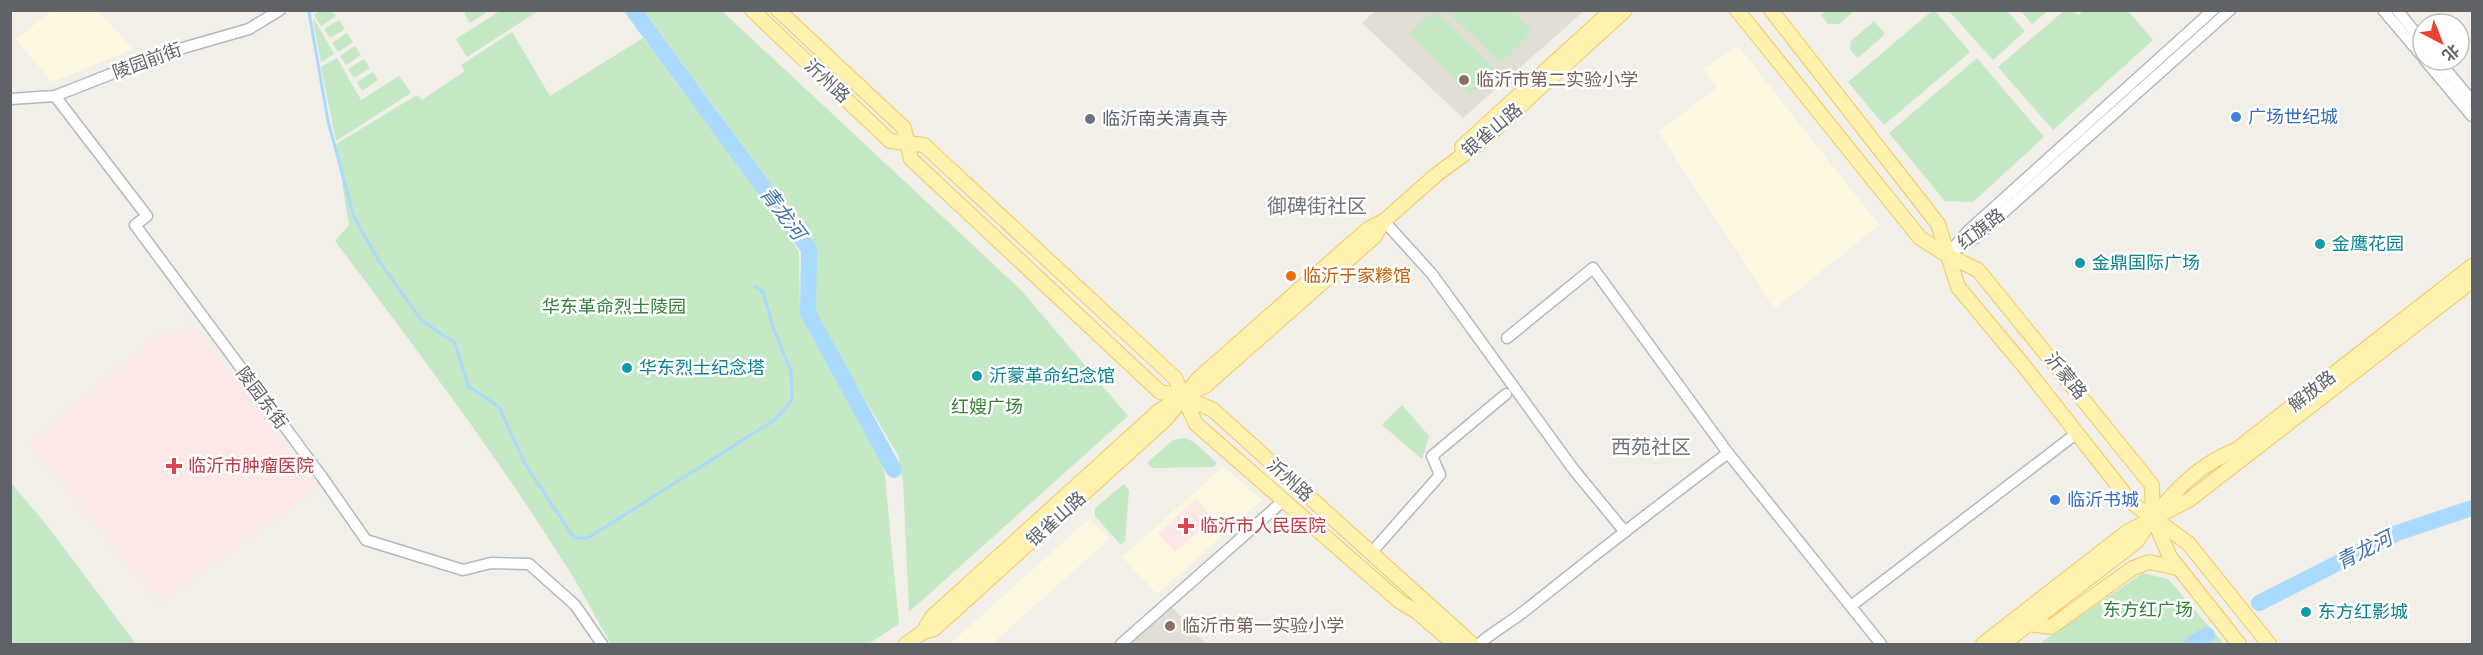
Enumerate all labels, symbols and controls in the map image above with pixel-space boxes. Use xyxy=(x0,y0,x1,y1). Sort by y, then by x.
north arrow xyxy=(2411,12,2471,72)
street label: 陵园前街 xyxy=(109,36,185,84)
text: 北 xyxy=(2438,40,2464,67)
street label: 沂州路 xyxy=(800,53,856,107)
place label: 临沂市第二实验小学 xyxy=(1476,67,1638,91)
marker: 临沂市第二实验小学 xyxy=(1457,73,1471,87)
street label: 银雀山路 xyxy=(1456,97,1527,162)
place label: 广场世纪城 xyxy=(2248,104,2338,128)
place label: 临沂南关清真寺 xyxy=(1102,106,1228,130)
marker: 广场世纪城 xyxy=(2229,110,2243,124)
marker: 临沂南关清真寺 xyxy=(1083,112,1097,126)
water label: 青龙河 xyxy=(755,181,815,248)
district label: 御碑街社区 xyxy=(1267,192,1367,219)
street label: 红旗路 xyxy=(1952,202,2009,254)
place label: 金鹰花园 xyxy=(2332,231,2404,255)
marker: 金鹰花园 xyxy=(2313,237,2327,251)
place label: 金鼎国际广场 xyxy=(2092,250,2200,274)
marker: 金鼎国际广场 xyxy=(2073,256,2087,270)
place label: 临沂于家糁馆 xyxy=(1303,263,1411,287)
marker: 临沂于家糁馆 xyxy=(1284,269,1298,283)
park label: 华东革命烈士陵园 xyxy=(542,294,686,318)
street label: 沂蒙路 xyxy=(2040,347,2093,404)
place label: 华东烈士纪念塔 xyxy=(639,355,765,379)
street label: 陵园东街 xyxy=(232,361,294,433)
marker: 华东烈士纪念塔 xyxy=(620,361,634,375)
place label: 沂蒙革命纪念馆 xyxy=(989,363,1115,387)
street label: 解放路 xyxy=(2283,364,2340,416)
marker: 沂蒙革命纪念馆 xyxy=(970,369,984,383)
park label: 红嫂广场 xyxy=(951,394,1023,418)
district label: 西苑社区 xyxy=(1611,433,1691,460)
street label: 沂州路 xyxy=(1263,452,1319,506)
place label: 临沂市肿瘤医院 xyxy=(188,453,314,477)
marker: 临沂市肿瘤医院 xyxy=(165,457,183,475)
street label: 银雀山路 xyxy=(1021,485,1090,551)
place label: 临沂书城 xyxy=(2067,487,2139,511)
marker: 临沂书城 xyxy=(2048,493,2062,507)
place label: 临沂市人民医院 xyxy=(1200,513,1326,537)
marker: 临沂市人民医院 xyxy=(1177,517,1195,535)
water label: 青龙河 xyxy=(2331,522,2400,575)
park label: 东方红广场 xyxy=(2103,597,2193,621)
place label: 东方红影城 xyxy=(2318,599,2408,623)
marker: 东方红影城 xyxy=(2299,605,2313,619)
place label: 临沂市第一实验小学 xyxy=(1182,613,1344,637)
marker: 临沂市第一实验小学 xyxy=(1163,619,1177,633)

